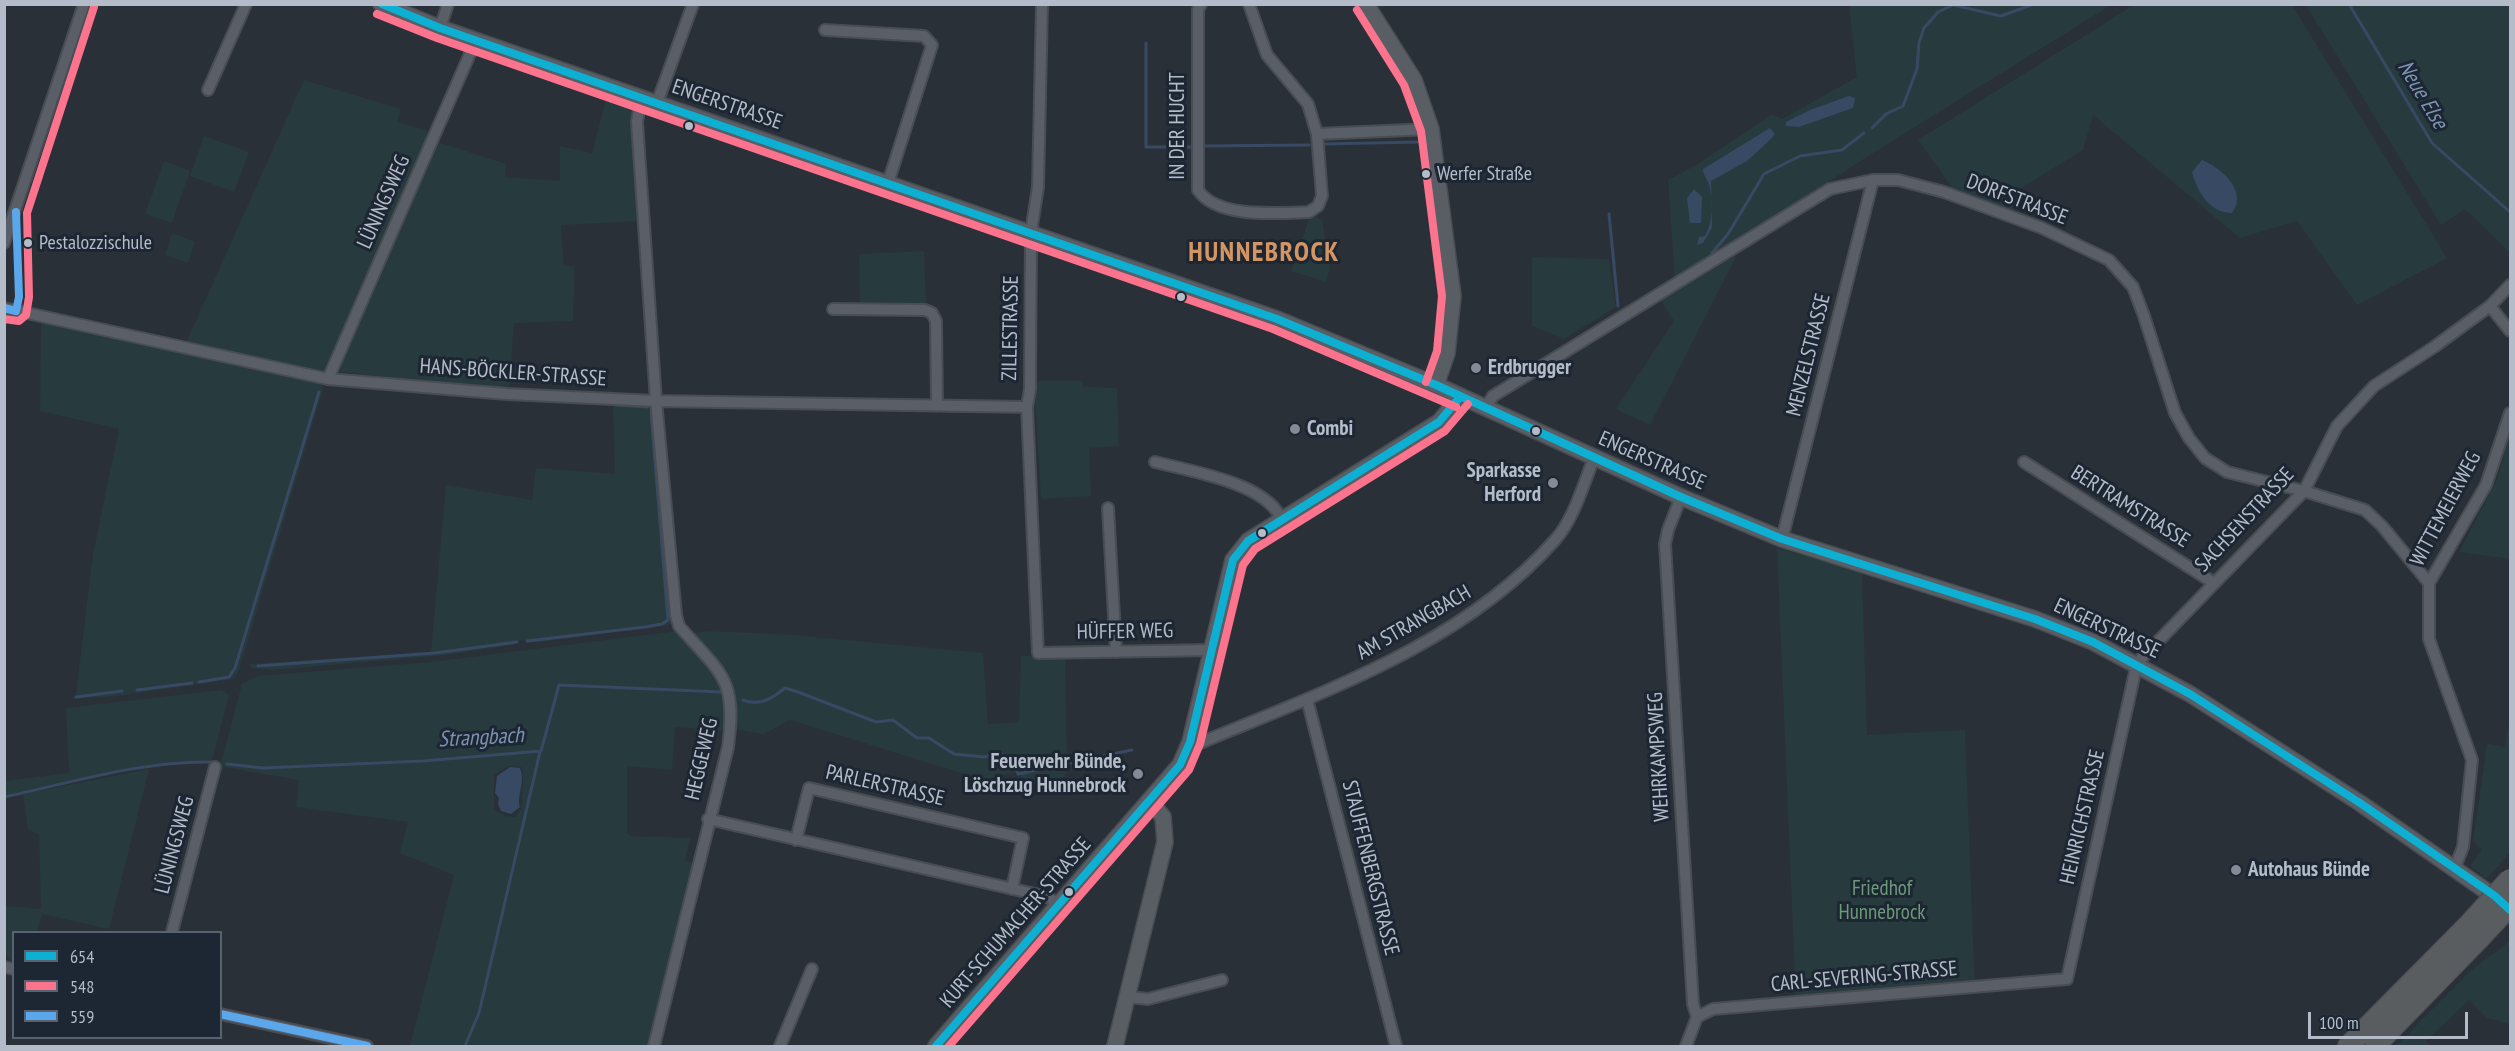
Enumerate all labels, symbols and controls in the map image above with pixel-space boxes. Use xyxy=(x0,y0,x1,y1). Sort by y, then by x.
water label: Neue Else xyxy=(2391,56,2453,134)
street label: IN DER HUCHT xyxy=(1165,72,1191,180)
street label: ENGERSTRASSE xyxy=(669,74,785,136)
unlabelled marker xyxy=(683,120,695,132)
street label: LÜNINGSWEG xyxy=(352,151,416,253)
place label: Werfer Straße xyxy=(1437,162,1532,186)
marker: Werfer Straße xyxy=(1420,168,1432,180)
street label: DORFSTRASSE xyxy=(1963,169,2071,231)
place label: Pestalozzischule xyxy=(39,231,152,255)
marker: Pestalozzischule xyxy=(22,237,34,249)
district label: HUNNEBROCK xyxy=(1188,237,1340,269)
street label: ZILLESTRASSE xyxy=(997,275,1025,381)
unlabelled marker xyxy=(1175,291,1187,303)
street label: MENZELSTRASSE xyxy=(1782,291,1836,419)
street label: HANS-BÖCKLER-STRASSE xyxy=(419,354,607,392)
place label: Erdbrugger xyxy=(1488,355,1571,381)
marker: Erdbrugger xyxy=(1469,361,1483,375)
place label: Combi xyxy=(1307,416,1353,442)
marker: Combi xyxy=(1288,422,1302,436)
unlabelled marker xyxy=(1530,425,1542,437)
street label: ENGERSTRASSE xyxy=(1595,426,1709,496)
street label: WITTEMEIERWEG xyxy=(2405,447,2487,571)
place label: Sparkasse Herford xyxy=(1467,458,1541,508)
street label: BERTRAMSTRASSE xyxy=(2066,460,2194,554)
street label: SACHSENSTRASSE xyxy=(2190,463,2300,577)
marker: Sparkasse Herford xyxy=(1546,476,1560,490)
unlabelled marker xyxy=(1256,527,1268,539)
street label: AM STRANGBACH xyxy=(1352,580,1476,666)
street label: ENGERSTRASSE xyxy=(2050,593,2164,665)
street label: HÜFFER WEG xyxy=(1077,619,1173,645)
street label: WEHRKAMPSWEG xyxy=(1643,692,1675,822)
street label: HEGGEWEG xyxy=(680,716,724,802)
water label: Strangbach xyxy=(438,723,524,753)
street label: HEINRICHSTRASSE xyxy=(2055,747,2111,887)
place label: Feuerwehr Bünde, Löschzug Hunnebrock xyxy=(964,749,1126,799)
street label: PARLERSTRASSE xyxy=(823,760,947,812)
marker: Feuerwehr Bünde, Löschzug Hunnebrock xyxy=(1131,767,1145,781)
street label: STAUFFENBERGSTRASSE xyxy=(1336,778,1404,958)
street label: LÜNINGSWEG xyxy=(150,793,200,897)
street label: KURT-SCHUMACHER-STRASSE xyxy=(935,833,1097,1013)
place label: Autohaus Bünde xyxy=(2248,857,2370,883)
marker: Autohaus Bünde xyxy=(2229,863,2243,877)
park label: Friedhof Hunnebrock xyxy=(1838,876,1926,926)
unlabelled marker xyxy=(1063,886,1075,898)
legend xyxy=(12,931,222,1039)
text: 654 xyxy=(70,945,94,968)
street label: CARL-SEVERING-STRASSE xyxy=(1770,956,1958,998)
text: 548 xyxy=(70,975,94,998)
scale bar xyxy=(2311,1000,2472,1038)
text: 559 xyxy=(70,1005,94,1028)
text: 100 m xyxy=(2319,1011,2359,1034)

